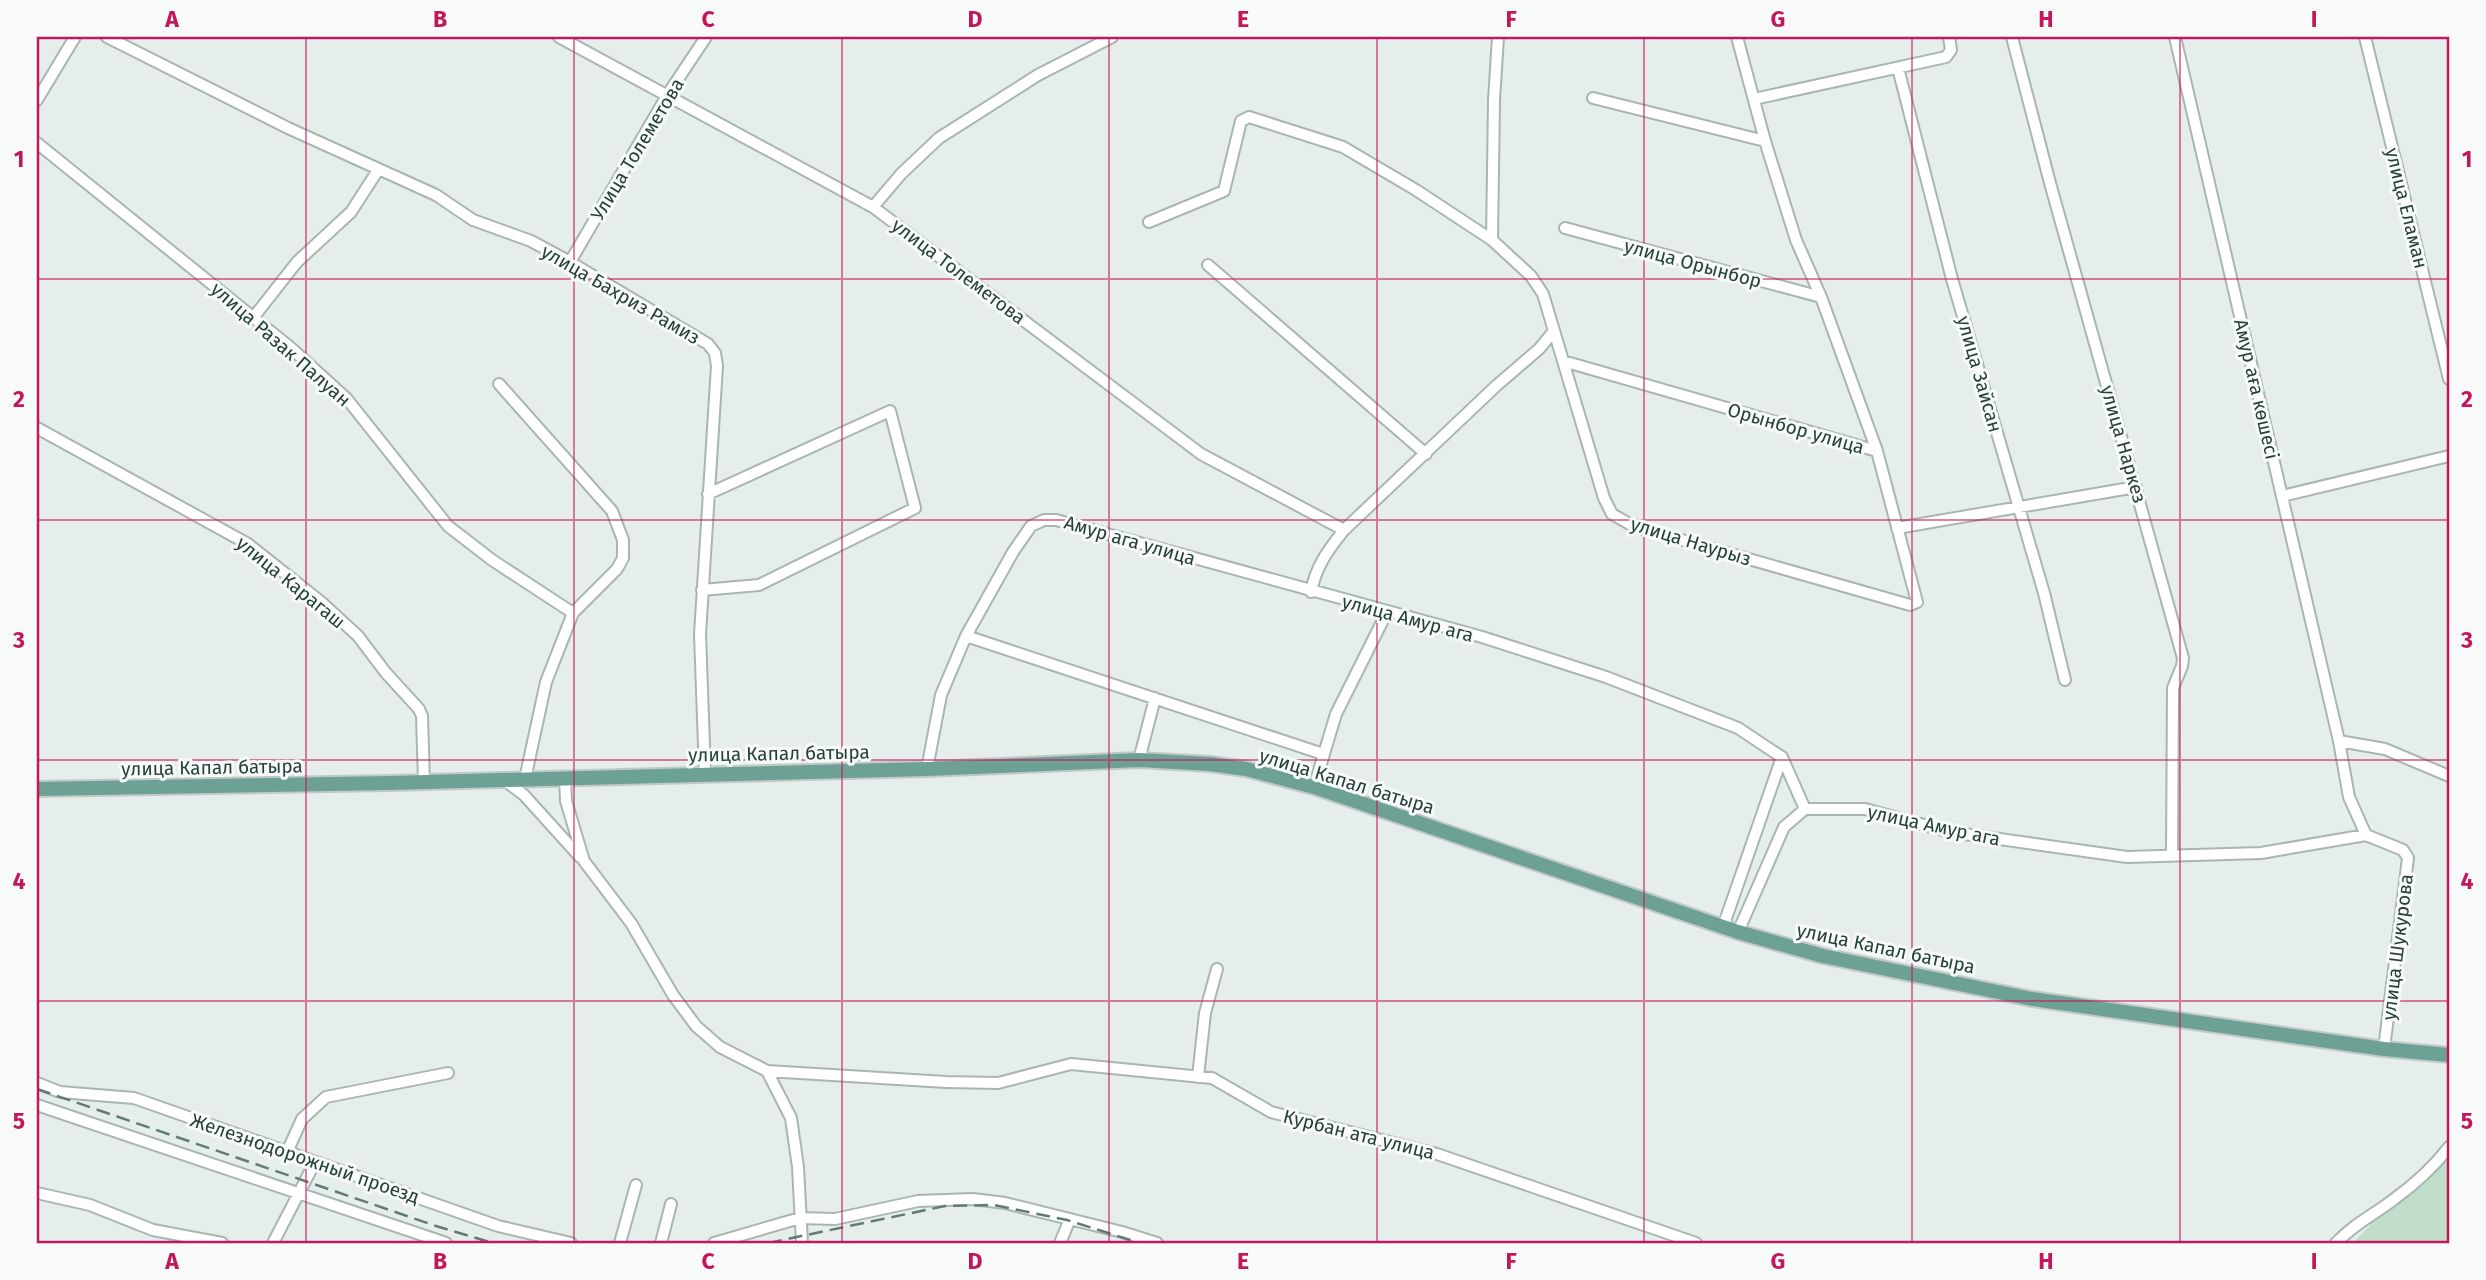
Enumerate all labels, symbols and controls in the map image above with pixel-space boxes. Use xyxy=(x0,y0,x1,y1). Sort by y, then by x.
text: A xyxy=(164,5,179,33)
text: B xyxy=(433,5,447,33)
text: C xyxy=(701,5,715,33)
text: D xyxy=(968,5,983,33)
text: E xyxy=(1237,5,1249,33)
text: F xyxy=(1505,5,1517,33)
text: G xyxy=(1771,5,1785,33)
text: H xyxy=(2038,5,2054,33)
text: I xyxy=(2311,5,2317,33)
street label: Улица Толеметова xyxy=(586,74,689,225)
text: 1 xyxy=(14,145,24,173)
street label: улица Еламан xyxy=(2380,145,2433,271)
text: 1 xyxy=(2462,145,2472,173)
street label: улица Толеметова xyxy=(887,214,1030,329)
street label: улица Орынбор xyxy=(1622,234,1764,293)
street label: улица Бахриз Рамиз xyxy=(537,240,704,349)
street label: улица Разак Палуан xyxy=(206,277,355,411)
street label: улица Зайсан xyxy=(1952,313,2007,435)
street label: Амур аға көшесі xyxy=(2229,317,2284,461)
street label: улица Наркез xyxy=(2096,383,2151,506)
text: 2 xyxy=(13,385,25,413)
text: 2 xyxy=(2461,385,2473,413)
street label: Орынбор улица xyxy=(1725,398,1867,459)
street label: Амур ага улица xyxy=(1062,511,1198,570)
street label: улица Наурыз xyxy=(1628,512,1754,571)
street label: улица Карагаш xyxy=(232,531,350,633)
street label: улица Амур ага xyxy=(1340,590,1476,647)
text: 3 xyxy=(12,626,25,654)
text: 3 xyxy=(2460,626,2473,654)
street label: улица Капал батыра xyxy=(688,740,870,767)
street label: улица Капал батыра xyxy=(1257,744,1437,819)
street label: улица Капал батыра xyxy=(121,754,303,781)
street label: улица Амур ага xyxy=(1865,800,2002,851)
text: 4 xyxy=(13,867,26,895)
text: 4 xyxy=(2461,867,2474,895)
street label: улица Шукурова xyxy=(2377,873,2418,1022)
street label: улица Капал батыра xyxy=(1795,918,1977,979)
street label: Курбан ата улица xyxy=(1281,1105,1437,1164)
text: 5 xyxy=(13,1107,25,1135)
text: 5 xyxy=(2461,1107,2473,1135)
street label: Железнодорожный проезд xyxy=(187,1108,422,1209)
text: A xyxy=(164,1247,179,1275)
text: B xyxy=(433,1247,447,1275)
text: C xyxy=(701,1247,715,1275)
text: D xyxy=(968,1247,983,1275)
text: E xyxy=(1237,1247,1249,1275)
text: F xyxy=(1505,1247,1517,1275)
text: G xyxy=(1771,1247,1785,1275)
text: H xyxy=(2038,1247,2054,1275)
text: I xyxy=(2311,1247,2317,1275)

